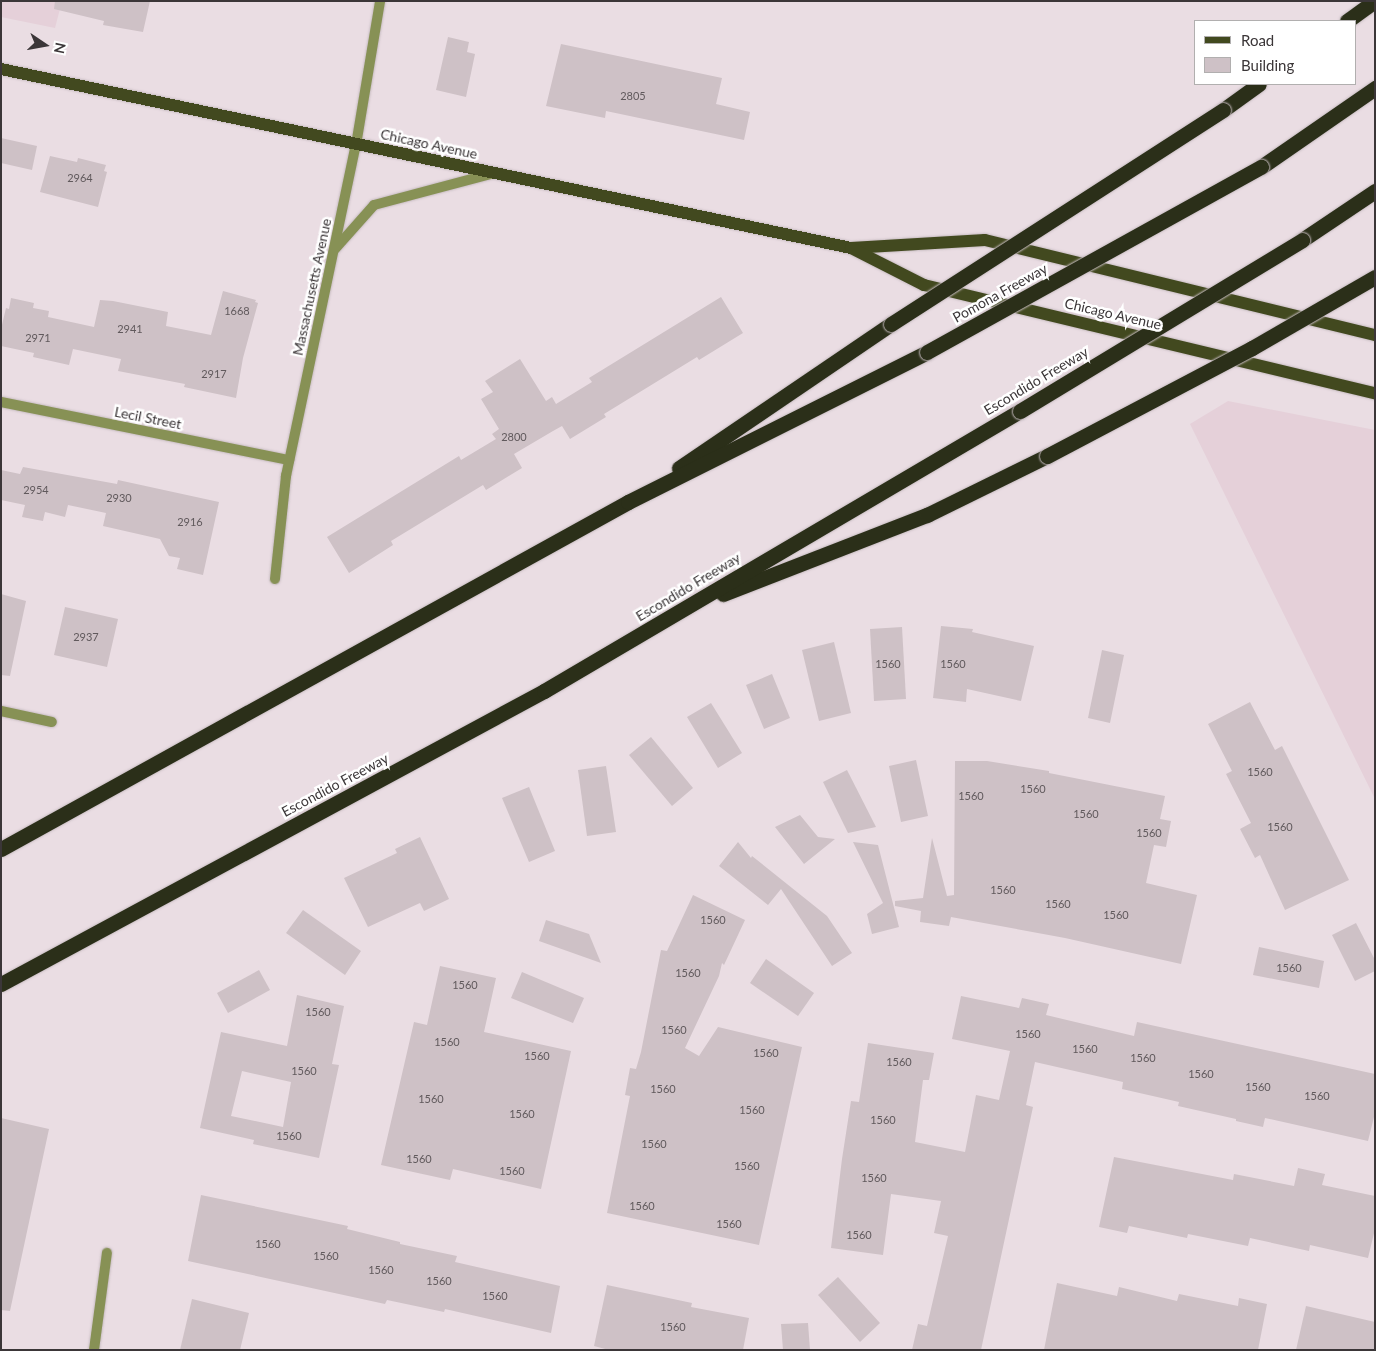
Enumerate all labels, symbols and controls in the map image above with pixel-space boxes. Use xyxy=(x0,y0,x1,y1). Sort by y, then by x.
north arrow xyxy=(20,20,70,70)
legend xyxy=(1194,20,1356,85)
text: Road xyxy=(1241,31,1274,49)
text: N xyxy=(51,41,70,55)
text: Building xyxy=(1241,56,1294,74)
house number: 2805 xyxy=(620,89,646,103)
street label: Chicago Avenue xyxy=(379,125,479,163)
house number: 2964 xyxy=(67,171,93,185)
street label: Massachusetts Avenue xyxy=(289,217,335,357)
street label: Pomona Freeway xyxy=(950,260,1050,326)
street label: Chicago Avenue xyxy=(1063,295,1163,333)
house number: 1668 xyxy=(224,304,250,318)
house number: 2941 xyxy=(117,322,143,336)
house number: 2971 xyxy=(25,331,51,345)
street label: Escondido Freeway xyxy=(981,343,1091,419)
house number: 2917 xyxy=(201,367,227,381)
street label: Lecil Street xyxy=(113,403,183,433)
house number: 2800 xyxy=(501,430,527,444)
house number: 2954 xyxy=(23,483,49,497)
house number: 2930 xyxy=(106,491,132,505)
house number: 2916 xyxy=(177,515,203,529)
street label: Escondido Freeway xyxy=(633,549,743,625)
house number: 2937 xyxy=(73,630,99,644)
house number: 1560 xyxy=(875,657,901,671)
house number: 1560 xyxy=(940,657,966,671)
street label: Escondido Freeway xyxy=(279,750,391,820)
house number: 1560 xyxy=(1247,765,1273,779)
house number: 1560 xyxy=(1020,782,1046,796)
house number: 1560 xyxy=(958,789,984,803)
house number: 1560 xyxy=(1073,807,1099,821)
house number: 1560 xyxy=(1267,820,1293,834)
house number: 1560 xyxy=(1136,826,1162,840)
house number: 1560 xyxy=(990,883,1016,897)
house number: 1560 xyxy=(1045,897,1071,911)
house number: 1560 xyxy=(1103,908,1129,922)
house number: 1560 xyxy=(700,913,726,927)
house number: 1560 xyxy=(1276,961,1302,975)
house number: 1560 xyxy=(675,966,701,980)
house number: 1560 xyxy=(452,978,478,992)
house number: 1560 xyxy=(305,1005,331,1019)
house number: 1560 xyxy=(661,1023,687,1037)
house number: 1560 xyxy=(1015,1027,1041,1041)
house number: 1560 xyxy=(434,1035,460,1049)
house number: 1560 xyxy=(1072,1042,1098,1056)
house number: 1560 xyxy=(753,1046,779,1060)
house number: 1560 xyxy=(524,1049,550,1063)
house number: 1560 xyxy=(1130,1051,1156,1065)
house number: 1560 xyxy=(886,1055,912,1069)
house number: 1560 xyxy=(291,1064,317,1078)
house number: 1560 xyxy=(1188,1067,1214,1081)
house number: 1560 xyxy=(1245,1080,1271,1094)
house number: 1560 xyxy=(650,1082,676,1096)
house number: 1560 xyxy=(1304,1089,1330,1103)
house number: 1560 xyxy=(418,1092,444,1106)
house number: 1560 xyxy=(739,1103,765,1117)
house number: 1560 xyxy=(509,1107,535,1121)
house number: 1560 xyxy=(870,1113,896,1127)
house number: 1560 xyxy=(276,1129,302,1143)
house number: 1560 xyxy=(641,1137,667,1151)
house number: 1560 xyxy=(406,1152,432,1166)
house number: 1560 xyxy=(734,1159,760,1173)
house number: 1560 xyxy=(499,1164,525,1178)
house number: 1560 xyxy=(861,1171,887,1185)
house number: 1560 xyxy=(629,1199,655,1213)
house number: 1560 xyxy=(716,1217,742,1231)
house number: 1560 xyxy=(846,1228,872,1242)
house number: 1560 xyxy=(255,1237,281,1251)
house number: 1560 xyxy=(313,1249,339,1263)
house number: 1560 xyxy=(368,1263,394,1277)
house number: 1560 xyxy=(426,1274,452,1288)
house number: 1560 xyxy=(482,1289,508,1303)
house number: 1560 xyxy=(660,1320,686,1334)

